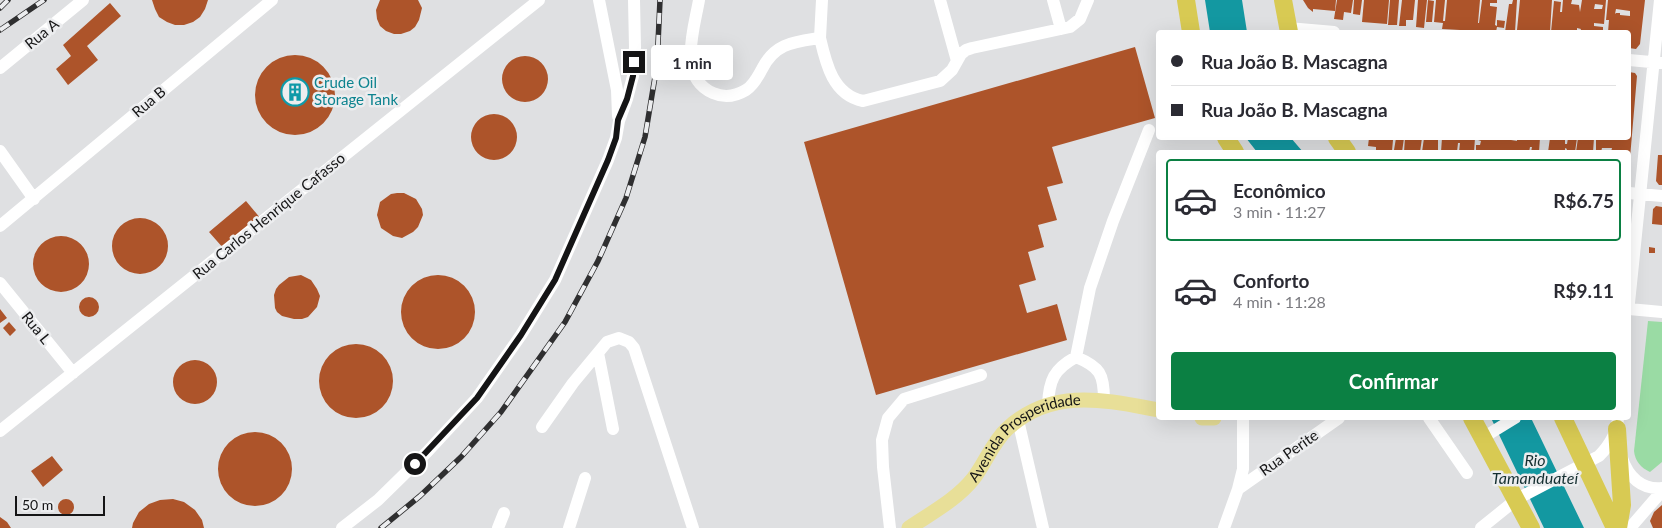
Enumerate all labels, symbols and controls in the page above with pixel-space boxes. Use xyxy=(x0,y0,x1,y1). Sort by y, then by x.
street label: Rua A xyxy=(21,14,63,52)
callout: 1 min xyxy=(652,44,734,80)
text: Rua João B. Mascagna xyxy=(1201,50,1388,73)
route end xyxy=(623,51,645,73)
text: 1 min xyxy=(672,53,712,72)
place label: Crude Oil Storage Tank xyxy=(314,73,398,108)
building icon: Crude Oil Storage Tank xyxy=(280,77,310,107)
street label: Rua B xyxy=(128,82,169,120)
text: Rua João B. Mascagna xyxy=(1201,98,1388,121)
street label: Rua Carlos Henrique Cafasso xyxy=(189,148,348,282)
icon: car xyxy=(1173,178,1218,223)
text: Econômico xyxy=(1233,179,1326,202)
text: R$6.75 xyxy=(1553,189,1614,212)
text: 3 min · 11:27 xyxy=(1233,202,1326,221)
icon: car xyxy=(1173,268,1218,313)
text: Conforto xyxy=(1233,269,1309,292)
text: R$9.11 xyxy=(1553,279,1614,302)
text: 4 min · 11:28 xyxy=(1233,292,1326,311)
street label: Rua L xyxy=(18,308,55,347)
button: Confirmar xyxy=(1171,352,1616,410)
street label: Avenida Prosperidade xyxy=(964,390,1081,485)
street label: Rua Perite xyxy=(1256,425,1321,479)
water label: Rio Tamanduateí xyxy=(1492,450,1579,487)
route start xyxy=(404,453,426,475)
scale bar xyxy=(15,493,105,516)
text: 50 m xyxy=(22,496,53,513)

